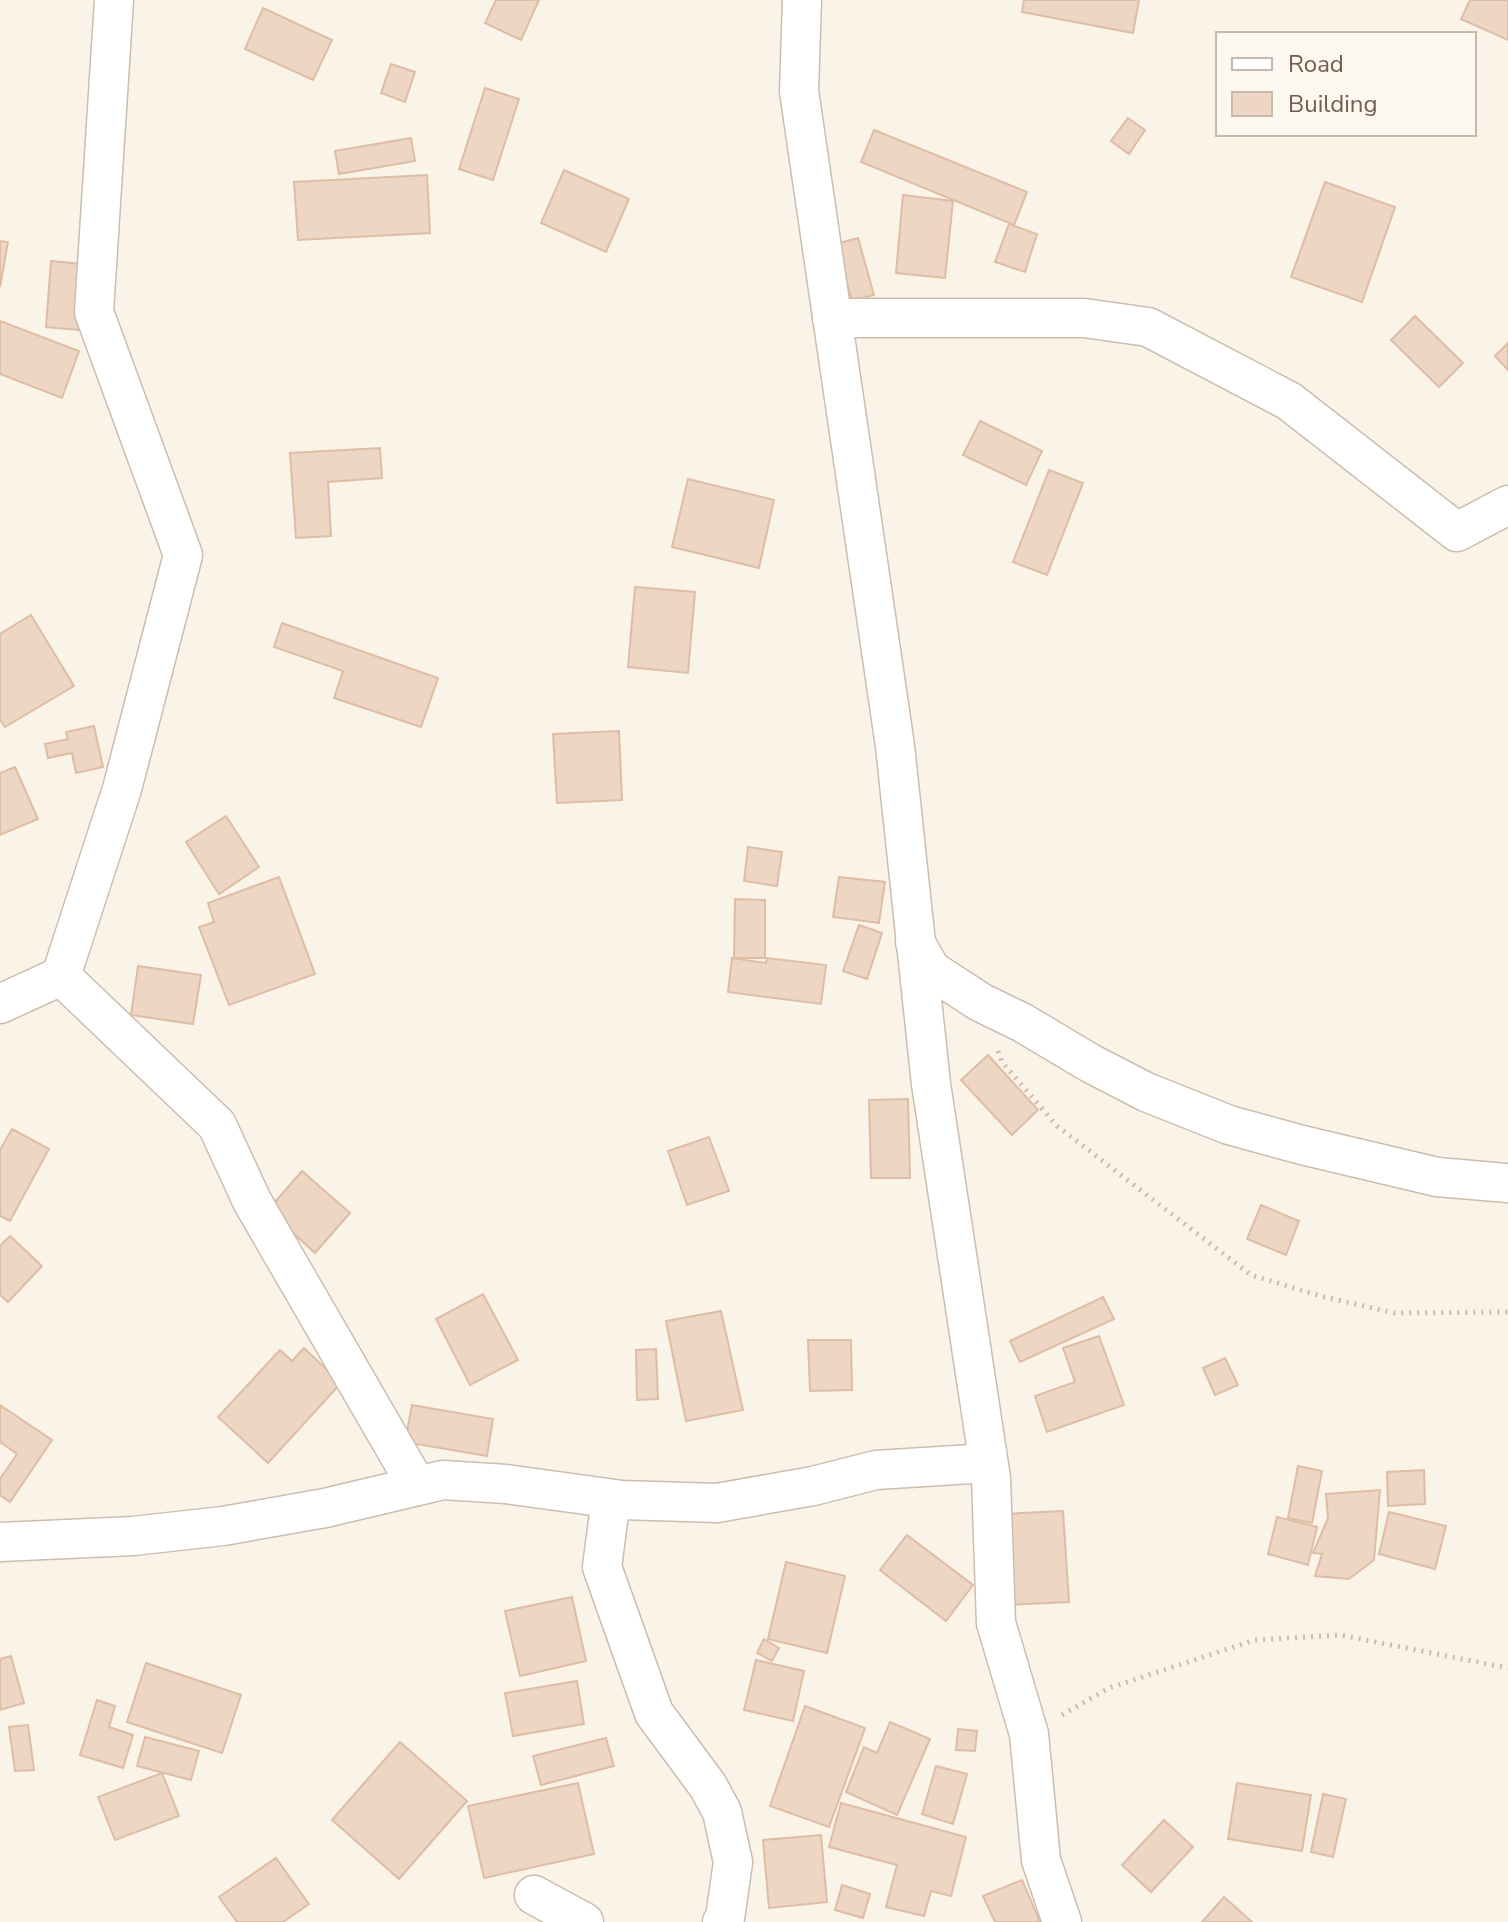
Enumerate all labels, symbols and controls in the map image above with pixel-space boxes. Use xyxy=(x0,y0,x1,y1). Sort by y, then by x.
legend xyxy=(1216,32,1476,136)
text: Road xyxy=(1288,48,1344,80)
text: Building xyxy=(1288,88,1378,120)

